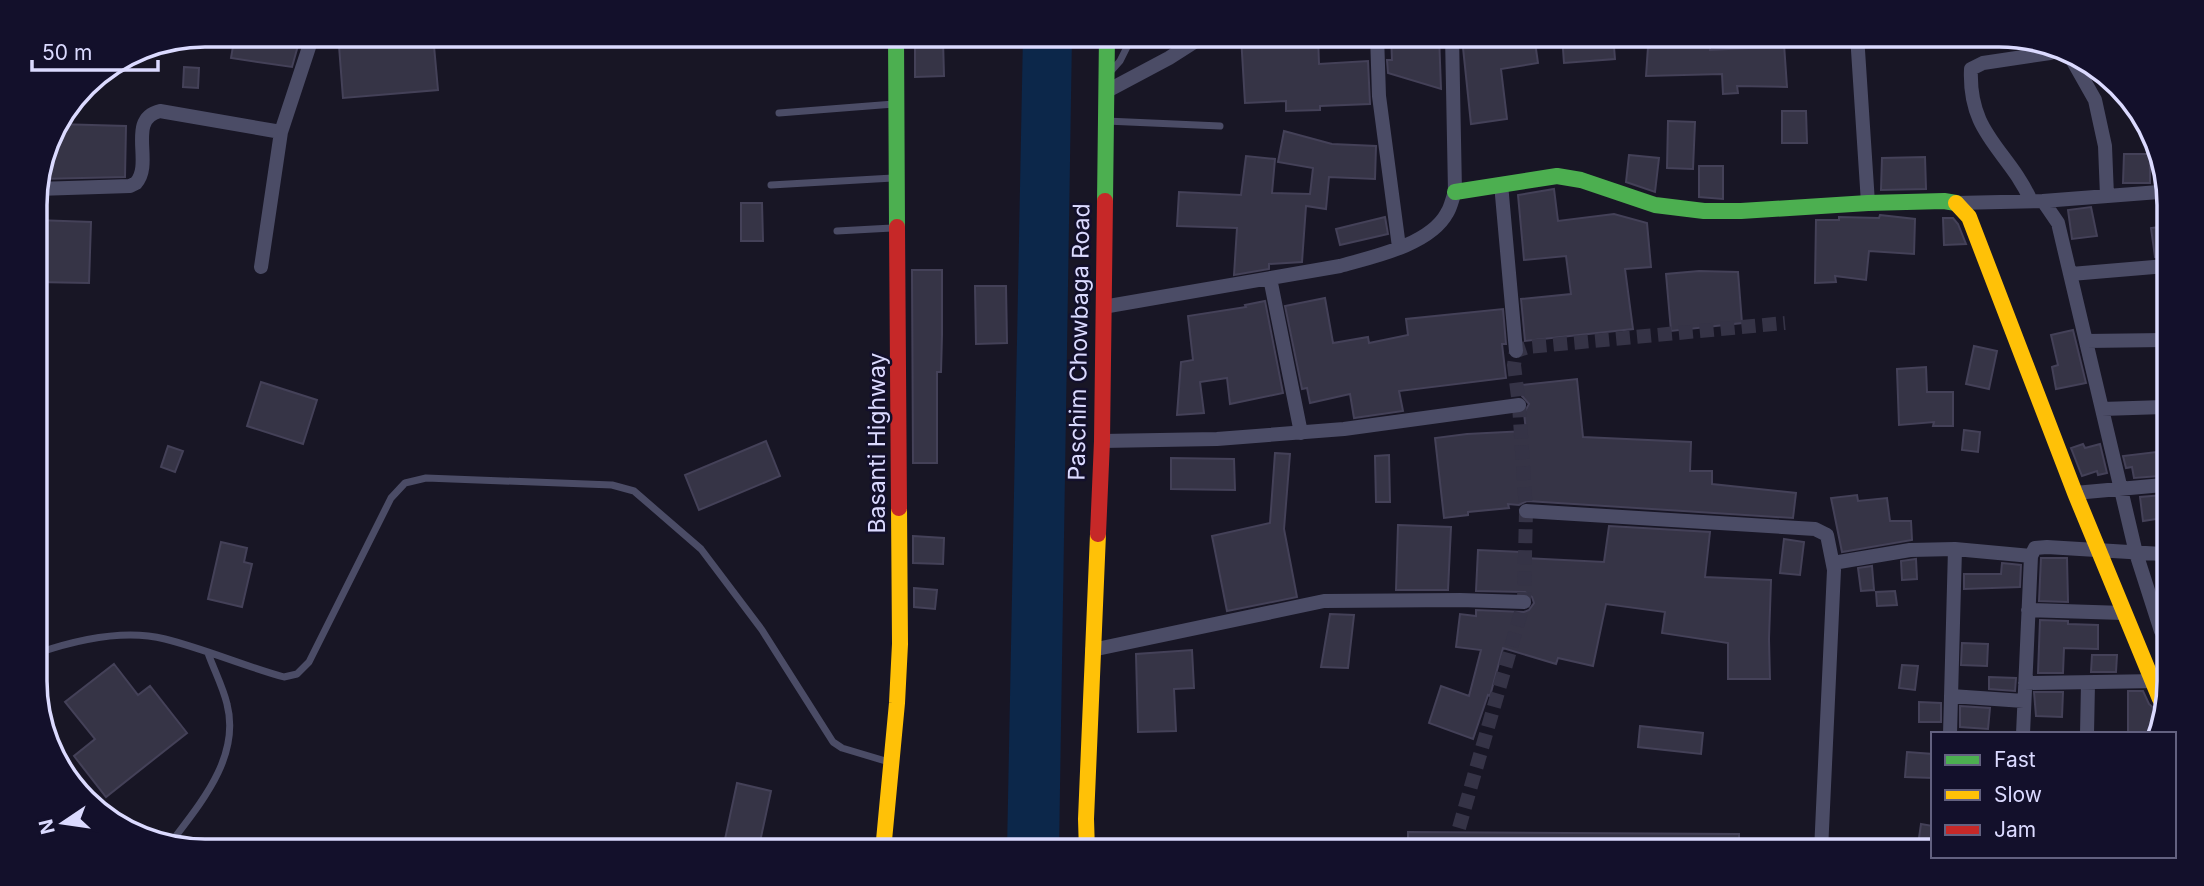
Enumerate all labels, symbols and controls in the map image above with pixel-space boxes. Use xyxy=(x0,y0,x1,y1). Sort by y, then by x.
scale bar xyxy=(32,28,158,72)
text: 50 m xyxy=(42,40,92,65)
street label: Paschim Chowbaga Road xyxy=(1063,203,1095,481)
street label: Basanti Highway xyxy=(863,352,891,533)
legend xyxy=(1931,732,2176,858)
text: Fast xyxy=(1994,747,2036,772)
text: Slow xyxy=(1994,782,2042,807)
north arrow xyxy=(28,788,98,858)
text: N xyxy=(34,817,60,836)
text: Jam xyxy=(1994,817,2036,842)

